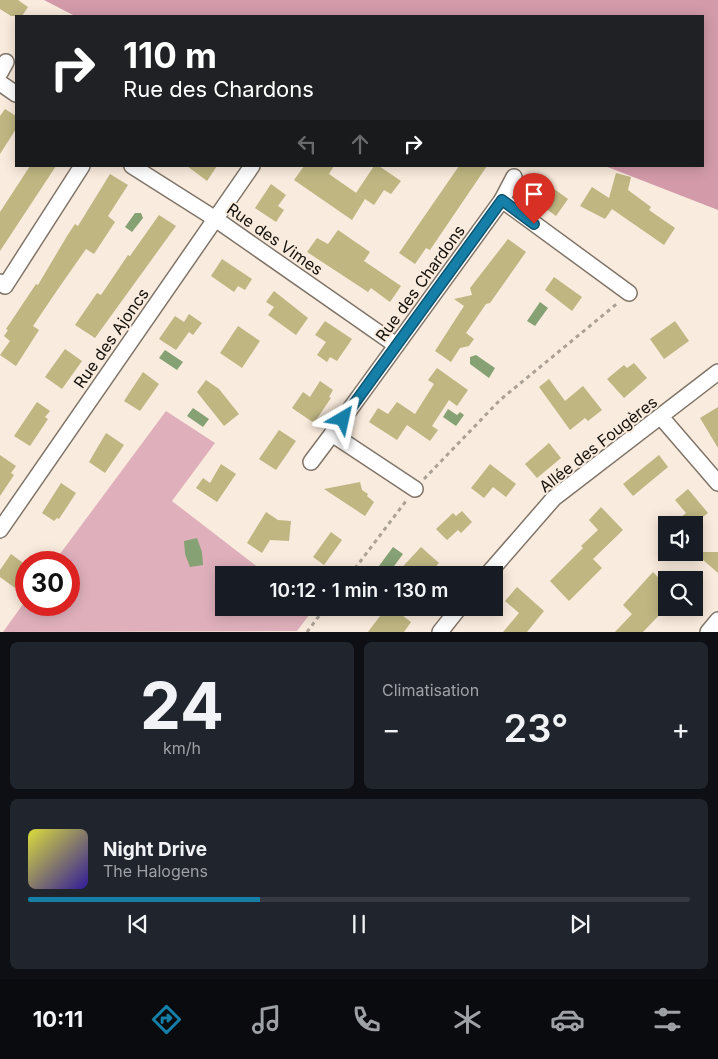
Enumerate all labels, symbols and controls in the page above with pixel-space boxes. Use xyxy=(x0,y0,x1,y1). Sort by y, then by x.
text: 110 m xyxy=(123,34,217,76)
icon: right xyxy=(40,35,105,100)
text: Rue des Chardons xyxy=(123,76,314,102)
icon: left xyxy=(293,130,321,158)
icon: ahead xyxy=(346,130,374,158)
icon: right xyxy=(399,130,427,158)
pin xyxy=(513,173,555,224)
icon: arrive xyxy=(520,180,548,208)
street label: Rue des Vimes xyxy=(223,199,327,279)
street label: Rue des Chardons xyxy=(371,221,469,345)
street label: Rue des Ajoncs xyxy=(69,284,153,392)
position arrow xyxy=(316,392,368,444)
street label: Allée des Fougères xyxy=(535,392,661,496)
map controls xyxy=(658,516,703,616)
button: sound xyxy=(658,516,703,561)
speed limit sign: 30 xyxy=(15,551,80,616)
button: search xyxy=(658,571,703,616)
text: 10:12 · 1 min · 130 m xyxy=(270,579,448,602)
text: 24 xyxy=(140,666,224,745)
text: Climatisation xyxy=(382,680,479,700)
text: 23° xyxy=(504,705,568,751)
text: − xyxy=(382,712,401,746)
text: + xyxy=(671,712,690,746)
text: km/h xyxy=(163,738,201,758)
text: Night Drive xyxy=(103,838,207,861)
text: The Halogens xyxy=(103,861,208,881)
icon: previous xyxy=(124,910,152,938)
icon: pause xyxy=(345,910,373,938)
icon: next xyxy=(566,910,594,938)
icon: directions xyxy=(149,1002,184,1037)
icon: music xyxy=(249,1002,284,1037)
icon: phone xyxy=(349,1002,384,1037)
icon: climate xyxy=(450,1002,485,1037)
icon: car xyxy=(550,1002,585,1037)
icon: filters xyxy=(650,1002,685,1037)
text: 10:11 xyxy=(33,1006,83,1032)

